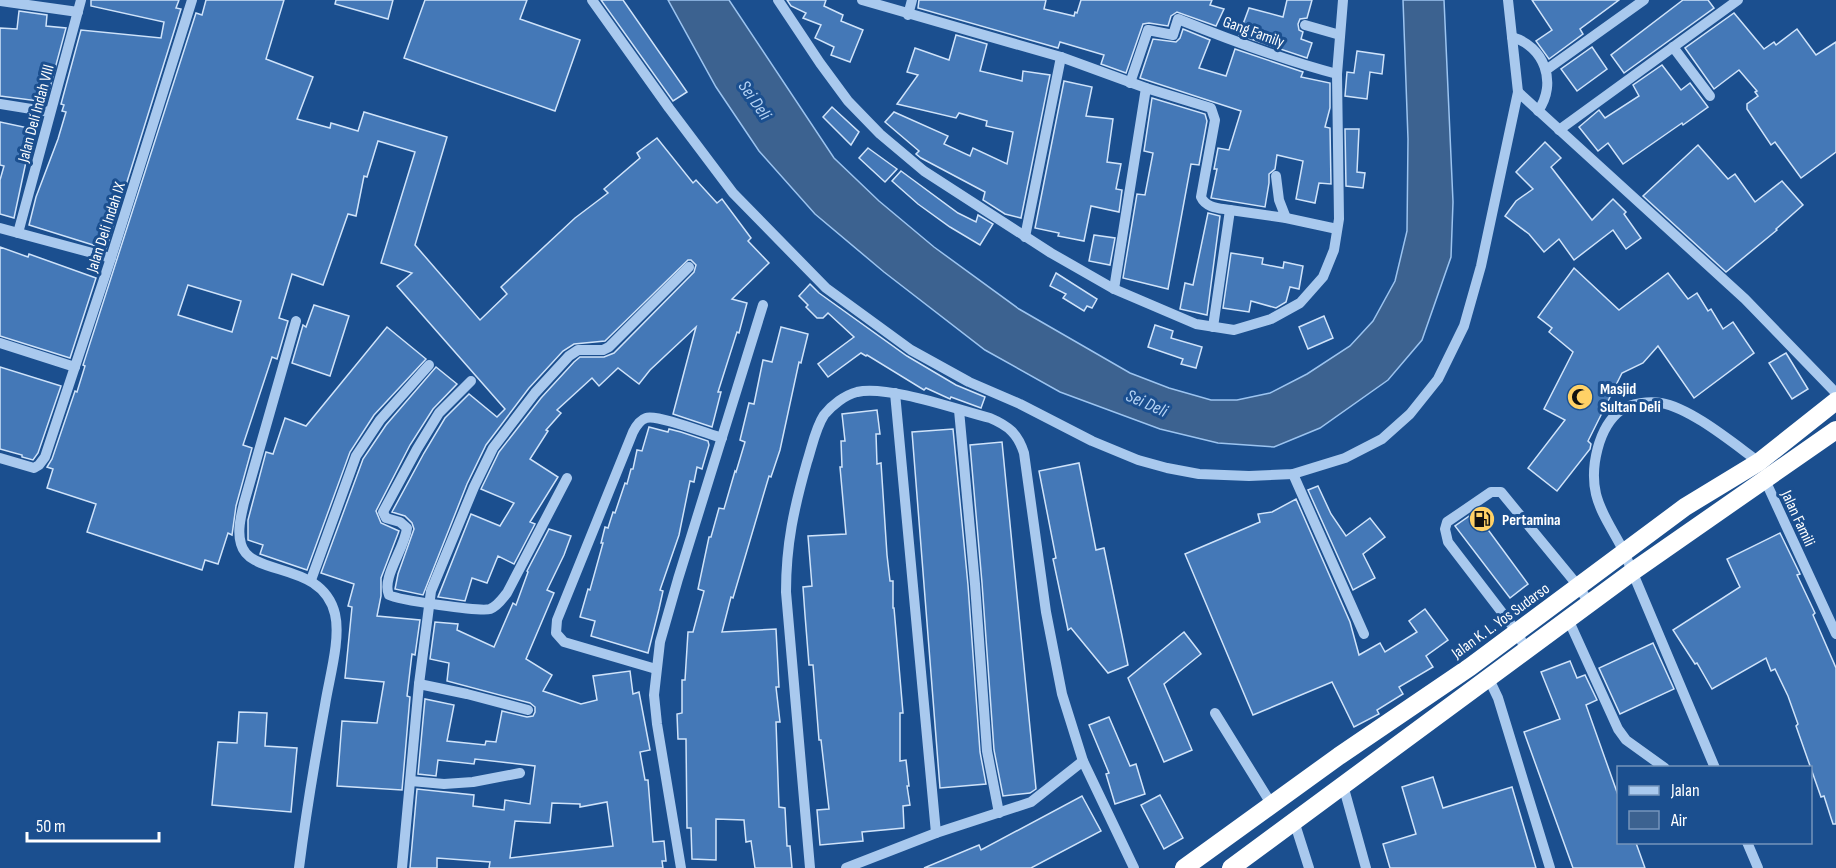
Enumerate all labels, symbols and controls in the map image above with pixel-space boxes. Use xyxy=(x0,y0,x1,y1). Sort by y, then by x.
street label: Gang Family xyxy=(1220,13,1287,52)
street label: Jalan Deli Indah VIII xyxy=(14,62,59,165)
water label: Sei Deli xyxy=(734,77,776,125)
street label: Jalan Deli Indah IX xyxy=(83,180,130,276)
place label: Masjid Sultan Deli xyxy=(1600,380,1661,417)
mosque icon: Masjid Sultan Deli xyxy=(1565,382,1595,412)
water label: Sei Deli xyxy=(1123,385,1172,422)
street label: Jalan Famili xyxy=(1776,487,1819,550)
fuel station icon: Pertamina xyxy=(1467,504,1497,534)
place label: Pertamina xyxy=(1502,511,1561,530)
street label: Jalan K. L. Yos Sudarso xyxy=(1447,579,1554,664)
legend xyxy=(1617,766,1812,844)
text: Jalan xyxy=(1670,780,1700,801)
scale bar xyxy=(27,805,159,843)
text: Air xyxy=(1670,810,1687,831)
text: 50 m xyxy=(36,816,66,837)

